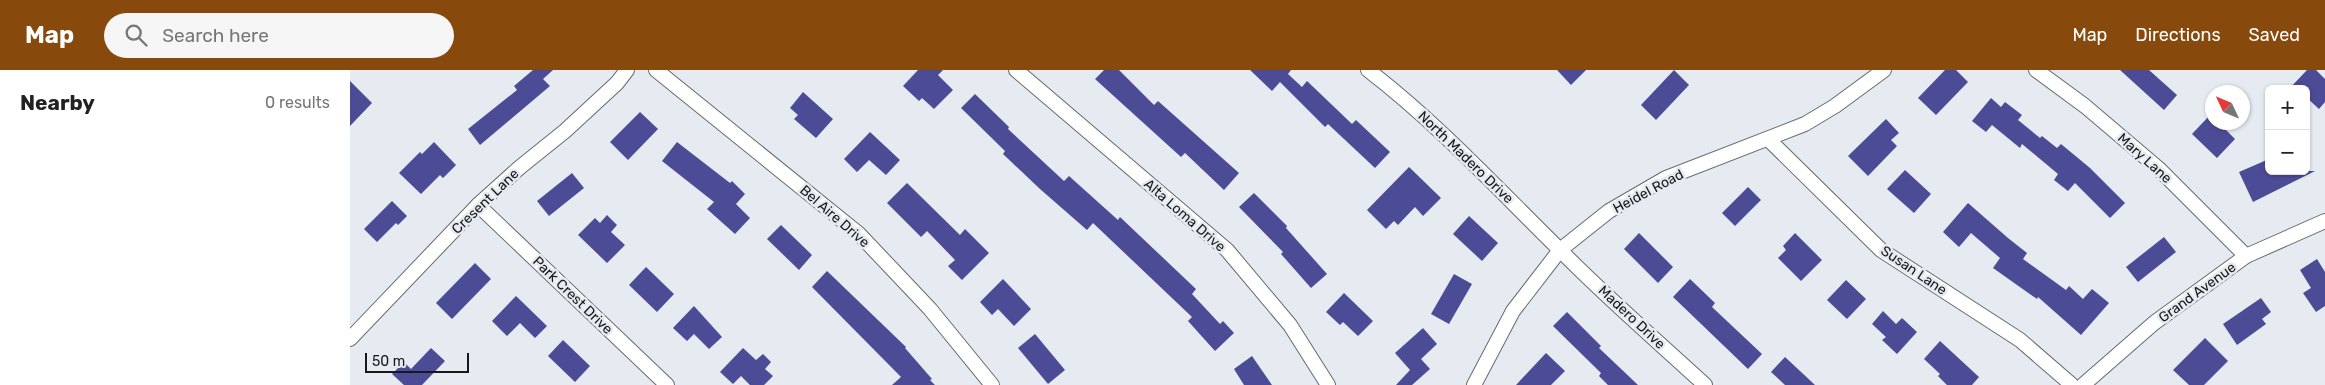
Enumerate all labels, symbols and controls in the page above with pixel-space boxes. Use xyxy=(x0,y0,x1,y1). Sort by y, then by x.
search box xyxy=(104,13,454,58)
text: Map xyxy=(25,21,74,49)
icon: search xyxy=(122,21,150,49)
text: Search here xyxy=(162,24,269,47)
text: Map xyxy=(2072,24,2107,46)
text: Directions xyxy=(2135,24,2221,46)
text: Saved xyxy=(2249,24,2300,46)
north arrow xyxy=(2205,85,2250,130)
map controls xyxy=(2265,85,2310,175)
button: + xyxy=(2265,85,2310,130)
text: Nearby xyxy=(20,90,95,115)
text: 0 results xyxy=(265,93,330,112)
street label: North Madero Drive xyxy=(1414,108,1517,207)
street label: Mary Lane xyxy=(2114,130,2175,187)
button: − xyxy=(2265,130,2310,175)
street label: Cresent Lane xyxy=(448,165,522,238)
street label: Heidel Road xyxy=(1610,166,1686,217)
street label: Alta Loma Drive xyxy=(1140,175,1229,256)
street label: Bel Aire Drive xyxy=(796,182,873,251)
street label: Susan Lane xyxy=(1878,242,1950,299)
street label: Park Crest Drive xyxy=(529,253,616,338)
street label: Grand Avenue xyxy=(2155,259,2239,326)
street label: Madero Drive xyxy=(1595,282,1669,353)
scale bar xyxy=(365,350,469,373)
text: 50 m xyxy=(372,353,405,370)

